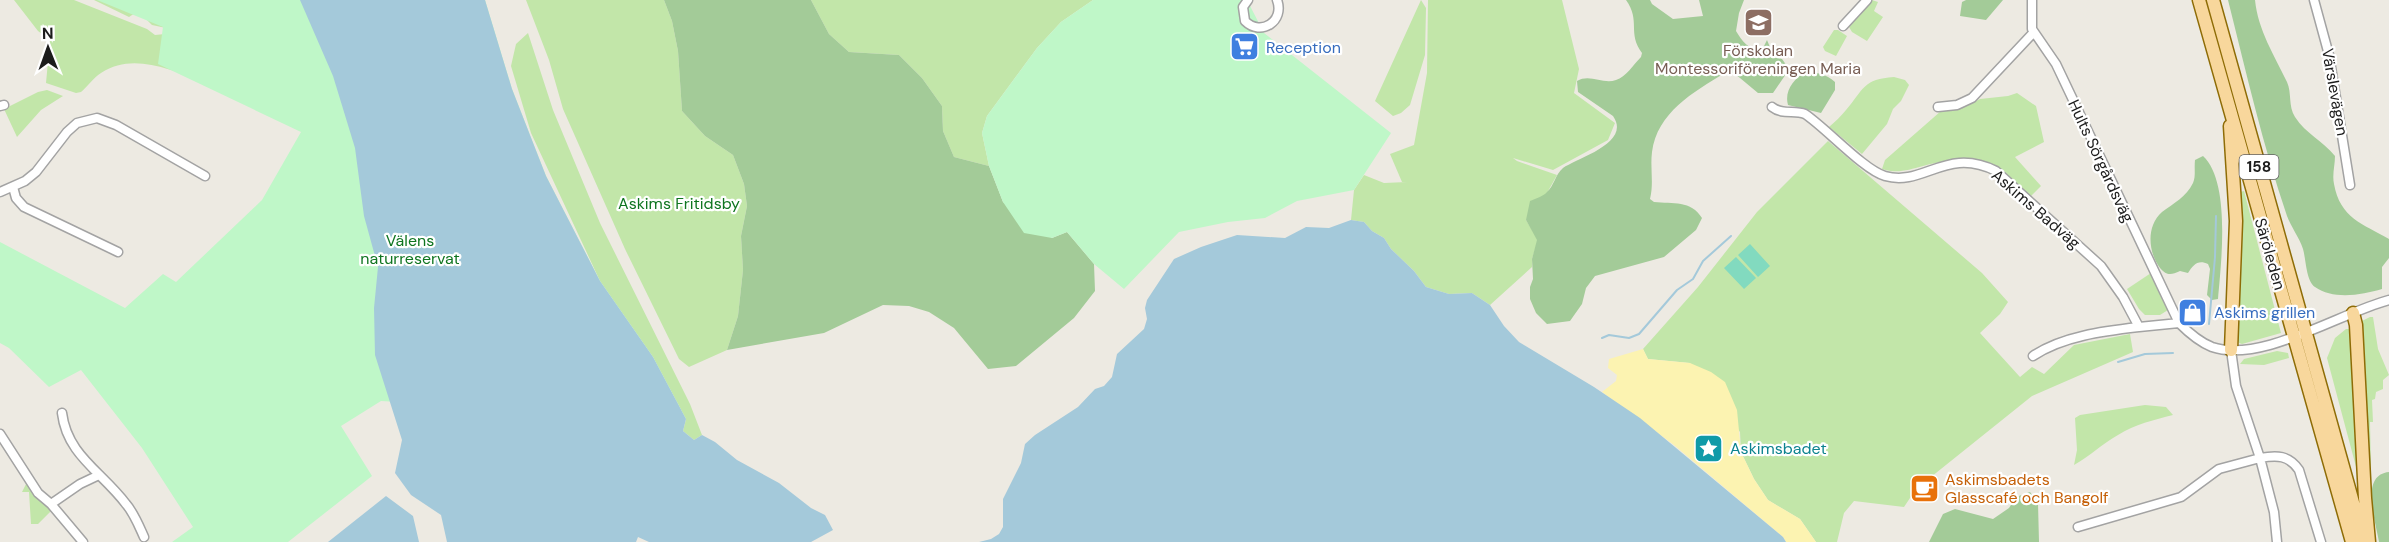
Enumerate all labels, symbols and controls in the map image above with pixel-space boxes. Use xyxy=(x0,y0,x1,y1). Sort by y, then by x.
school or university icon: Förskolan Montessoriföreningen Maria xyxy=(1742,6,1774,38)
north arrow xyxy=(18,18,78,78)
text: N xyxy=(42,23,54,44)
supermarket icon: Reception xyxy=(1229,31,1261,63)
place label: Reception xyxy=(1266,37,1341,58)
place label: Förskolan Montessoriföreningen Maria xyxy=(1655,40,1861,79)
street label: Värslevägen xyxy=(2317,47,2353,137)
street label: Hults Sörgårdsväg xyxy=(2063,96,2139,226)
road number: 158 xyxy=(2240,155,2278,179)
street label: Askims Badväg xyxy=(1987,165,2085,253)
park label: Askims Fritidsby xyxy=(618,193,740,214)
street label: Säröleden xyxy=(2250,216,2290,292)
park label: Välens naturreservat xyxy=(360,230,460,269)
shop icon: Askims grillen xyxy=(2177,296,2209,328)
place label: Askims grillen xyxy=(2214,302,2315,323)
place icon: Askimsbadet xyxy=(1693,432,1725,464)
place label: Askimsbadet xyxy=(1730,438,1827,459)
place label: Askimsbadets Glasscafé och Bangolf xyxy=(1945,469,2109,508)
cafe icon: Askimsbadets Glasscafé och Bangolf xyxy=(1908,472,1940,504)

